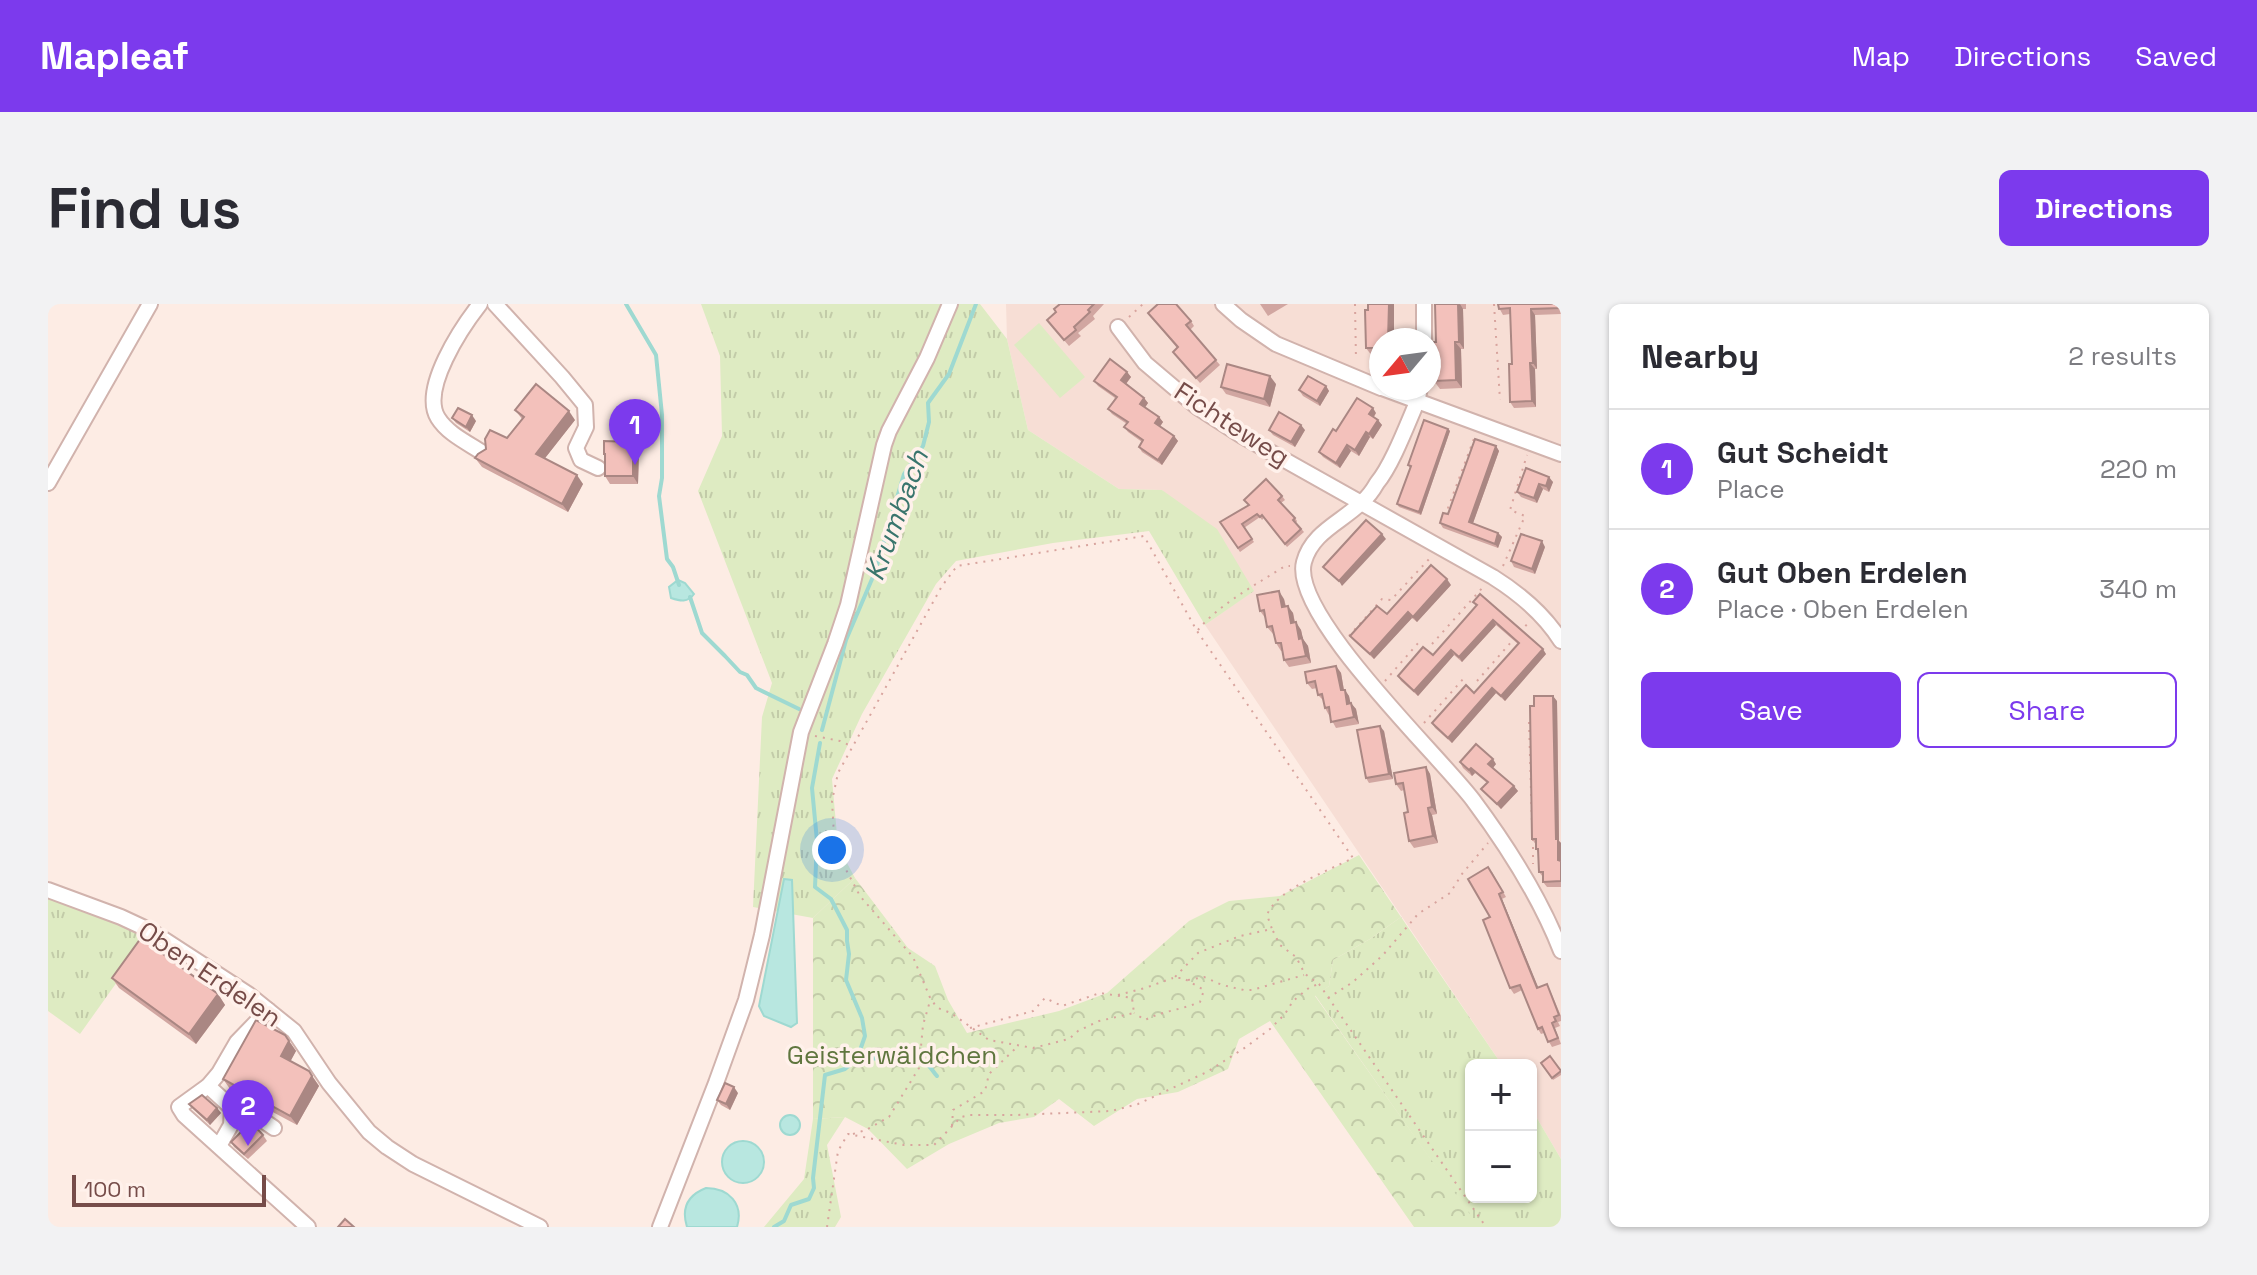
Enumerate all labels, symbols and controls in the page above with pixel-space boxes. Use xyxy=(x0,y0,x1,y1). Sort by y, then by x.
text: Mapleaf xyxy=(40,32,189,80)
text: Map xyxy=(1852,38,1910,74)
text: Directions xyxy=(1954,38,2091,74)
text: Saved xyxy=(2135,38,2217,74)
button: Directions xyxy=(1999,170,2209,246)
text: Find us xyxy=(48,173,241,244)
north arrow xyxy=(1369,328,1441,400)
text: Nearby xyxy=(1641,335,1759,378)
text: 2 results xyxy=(2068,339,2177,373)
street label: Fichteweg xyxy=(1168,374,1296,474)
pin: 1 xyxy=(609,399,661,465)
text: Gut Scheidt xyxy=(1717,433,1889,472)
water label: Krumbach xyxy=(856,444,937,585)
text: 1 xyxy=(1661,452,1673,486)
text: 220 m xyxy=(2100,452,2177,486)
text: Place xyxy=(1717,472,1785,506)
text: Gut Oben Erdelen xyxy=(1717,553,1968,592)
text: 2 xyxy=(1659,572,1675,606)
text: 340 m xyxy=(2099,572,2177,606)
text: Place · Oben Erdelen xyxy=(1717,592,1969,626)
button: Save xyxy=(1641,672,1901,748)
button: Share xyxy=(1917,672,2177,748)
your location xyxy=(812,830,852,870)
street label: Oben Erdelen xyxy=(132,914,288,1034)
park label: Geisterwäldchen xyxy=(787,1038,997,1072)
map controls xyxy=(1465,1059,1537,1203)
button: + xyxy=(1465,1059,1537,1131)
pin: 2 xyxy=(222,1080,274,1146)
button: − xyxy=(1465,1131,1537,1203)
scale bar xyxy=(72,1171,266,1207)
text: 100 m xyxy=(84,1175,146,1203)

